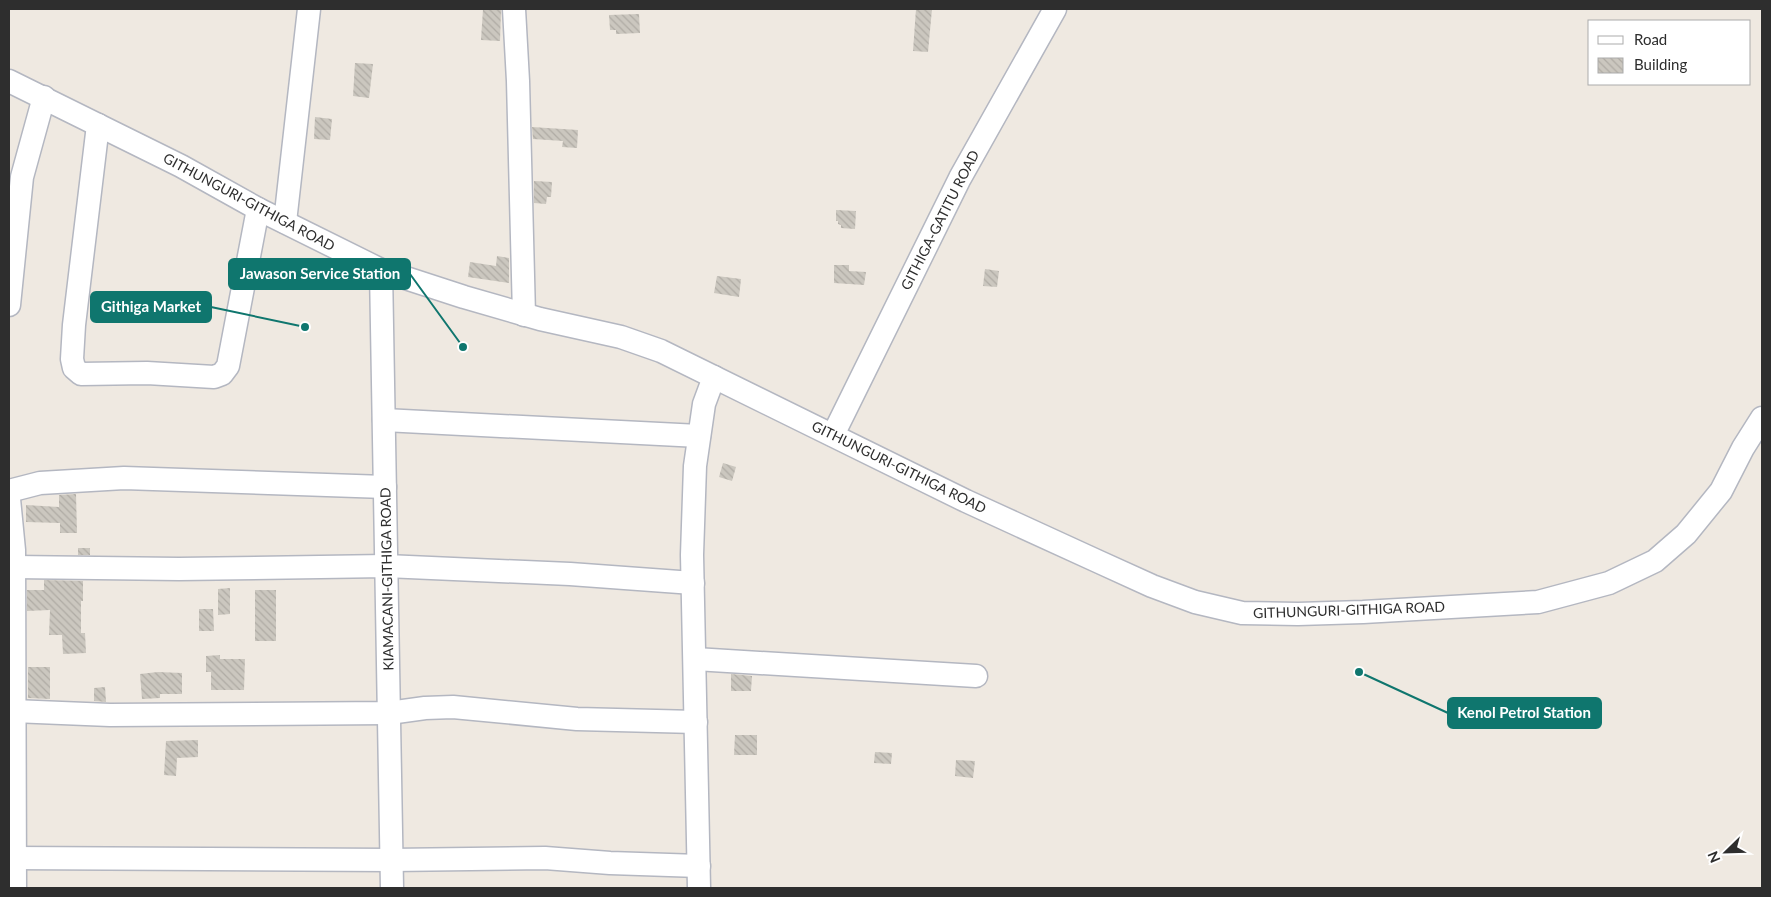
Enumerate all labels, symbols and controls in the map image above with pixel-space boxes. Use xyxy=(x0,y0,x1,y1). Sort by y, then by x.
legend xyxy=(1588,20,1751,85)
text: Road xyxy=(1634,30,1667,48)
text: Building xyxy=(1634,55,1687,73)
street label: GITHIGA-GATITU ROAD xyxy=(897,147,982,292)
street label: GITHUNGURI-GITHIGA ROAD xyxy=(160,149,338,254)
callout: Jawason Service Station xyxy=(229,259,410,289)
text: Jawason Service Station xyxy=(240,264,400,282)
callout: Githiga Market xyxy=(91,292,211,322)
text: Githiga Market xyxy=(101,297,201,315)
street label: GITHUNGURI-GITHIGA ROAD xyxy=(809,417,989,516)
street label: KIAMACANI-GITHIGA ROAD xyxy=(376,487,397,671)
street label: GITHUNGURI-GITHIGA ROAD xyxy=(1253,598,1445,621)
callout: Kenol Petrol Station xyxy=(1448,698,1601,728)
text: Kenol Petrol Station xyxy=(1457,703,1591,721)
north arrow xyxy=(1701,827,1751,877)
text: N xyxy=(1704,849,1724,866)

